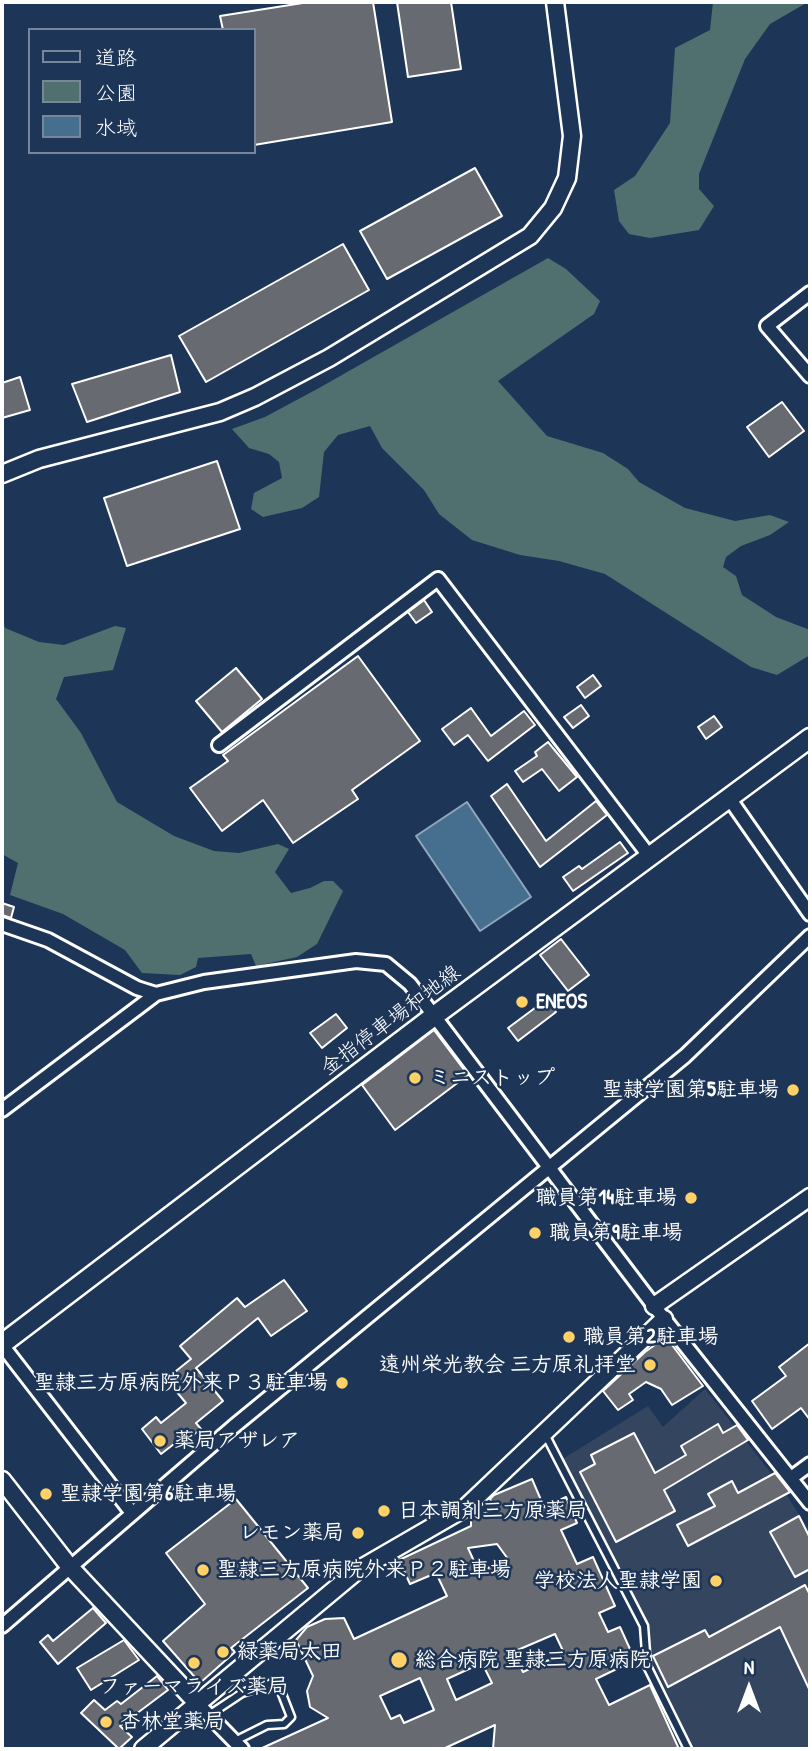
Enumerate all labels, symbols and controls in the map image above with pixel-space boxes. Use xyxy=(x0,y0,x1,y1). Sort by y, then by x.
legend xyxy=(28,28,256,154)
text: 道路 xyxy=(95,43,137,72)
text: 公園 xyxy=(95,78,137,107)
text: 水域 xyxy=(95,113,137,142)
street label: 金指停車場和地線 xyxy=(316,960,466,1082)
place label: ENEOS xyxy=(536,989,587,1015)
marker: ENEOS xyxy=(514,994,530,1010)
place label: ミニストップ xyxy=(429,1065,555,1091)
marker: ミニストップ xyxy=(407,1070,423,1086)
place label: 聖隷学園第5駐車場 xyxy=(602,1077,779,1103)
marker: 聖隷学園第5駐車場 xyxy=(785,1082,801,1098)
place label: 職員第14駐車場 xyxy=(536,1185,677,1211)
marker: 職員第14駐車場 xyxy=(683,1190,699,1206)
place label: 職員第9駐車場 xyxy=(549,1220,683,1246)
marker: 職員第9駐車場 xyxy=(527,1225,543,1241)
place label: 職員第2駐車場 xyxy=(583,1324,719,1350)
marker: 職員第2駐車場 xyxy=(561,1329,577,1345)
place label: 遠州栄光教会 三方原礼拝堂 xyxy=(379,1352,636,1378)
marker: 遠州栄光教会 三方原礼拝堂 xyxy=(642,1357,658,1373)
place label: 聖隷三方原病院外来Ｐ３駐車場 xyxy=(34,1370,328,1396)
marker: 聖隷三方原病院外来Ｐ３駐車場 xyxy=(334,1375,350,1391)
place label: 薬局アザレア xyxy=(174,1428,300,1454)
marker: 薬局アザレア xyxy=(152,1433,168,1449)
place label: 聖隷学園第6駐車場 xyxy=(60,1481,236,1507)
marker: 聖隷学園第6駐車場 xyxy=(38,1486,54,1502)
place label: 日本調剤三方原薬局 xyxy=(398,1498,587,1524)
marker: 日本調剤三方原薬局 xyxy=(376,1503,392,1519)
place label: レモン薬局 xyxy=(239,1520,344,1546)
marker: レモン薬局 xyxy=(350,1525,366,1541)
place label: 聖隷三方原病院外来Ｐ２駐車場 xyxy=(217,1557,511,1583)
marker: 聖隷三方原病院外来Ｐ２駐車場 xyxy=(195,1562,211,1578)
place label: 学校法人聖隷学園 xyxy=(534,1568,702,1594)
marker: 学校法人聖隷学園 xyxy=(708,1573,724,1589)
place label: 緑薬局太田 xyxy=(237,1639,342,1665)
marker: 緑薬局太田 xyxy=(215,1644,231,1660)
place label: 総合病院 聖隷三方原病院 xyxy=(415,1647,651,1673)
marker: 総合病院 聖隷三方原病院 xyxy=(389,1650,409,1670)
north arrow xyxy=(714,1653,784,1723)
text: N xyxy=(744,1654,754,1680)
marker: ファーマライズ薬局 xyxy=(186,1655,202,1671)
place label: ファーマライズ薬局 xyxy=(100,1674,288,1700)
place label: 杏林堂薬局 xyxy=(120,1709,225,1735)
marker: 杏林堂薬局 xyxy=(98,1714,114,1730)

